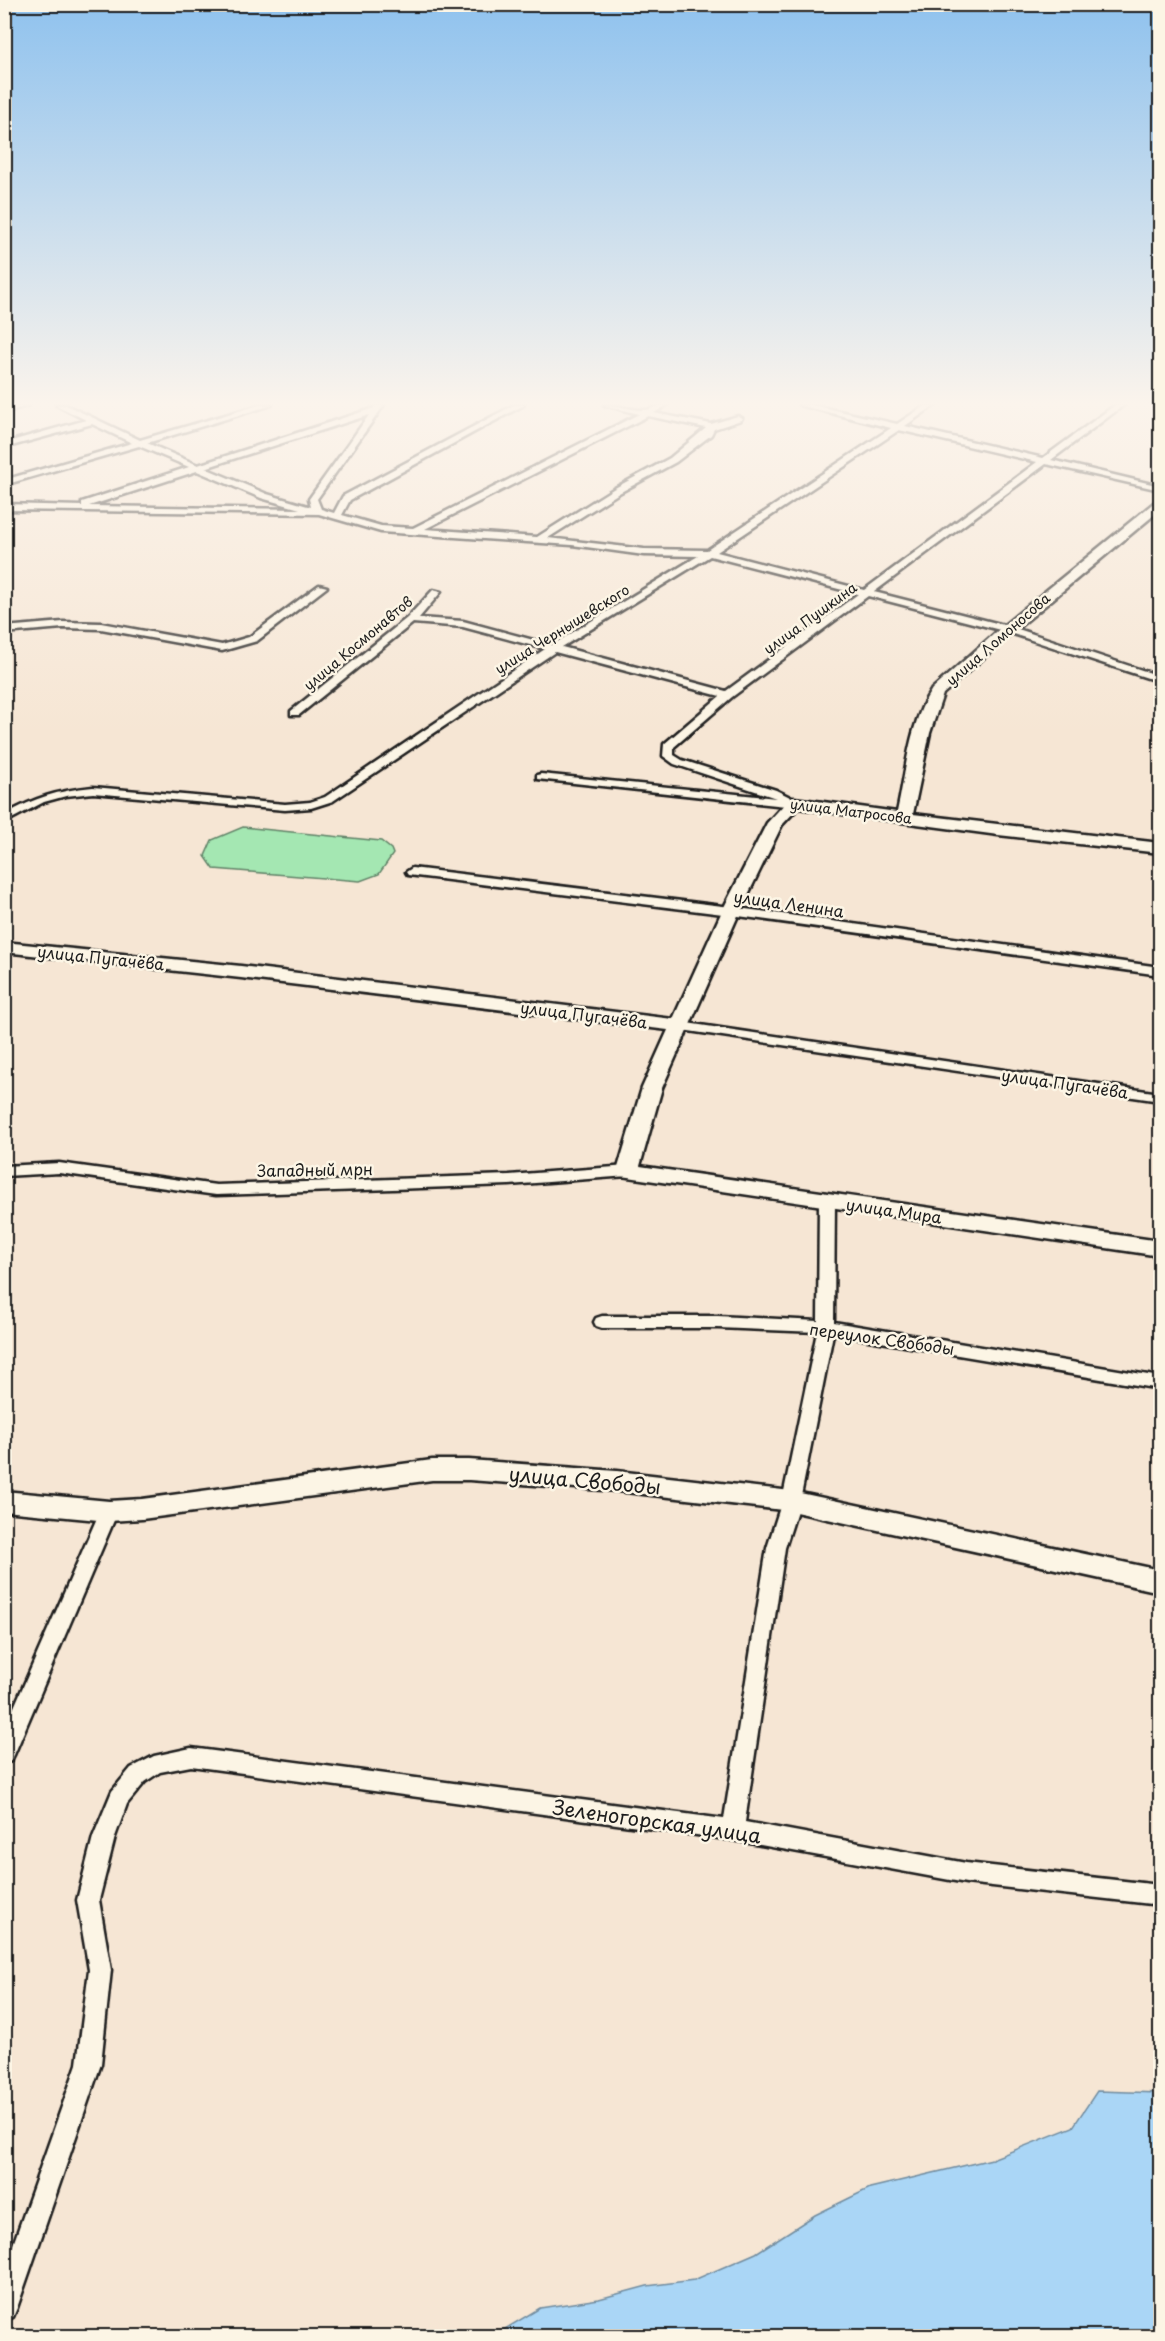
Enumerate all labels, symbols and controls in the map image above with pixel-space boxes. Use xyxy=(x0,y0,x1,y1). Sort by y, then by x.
street label: улица Пушкина xyxy=(759,577,861,659)
street label: улица Чернышевского xyxy=(491,579,634,679)
street label: улица Ломоносова xyxy=(941,588,1055,690)
street label: улица Космонавтов xyxy=(299,591,417,695)
street label: улица Матросова xyxy=(789,793,913,829)
street label: улица Ленина xyxy=(732,883,846,923)
street label: улица Пугачёва xyxy=(36,938,166,976)
street label: улица Пугачёва xyxy=(519,994,649,1034)
street label: улица Пугачёва xyxy=(1000,1062,1130,1104)
street label: Западный мрн xyxy=(257,1156,373,1182)
street label: улица Мира xyxy=(845,1191,943,1229)
street label: переулок Свободы xyxy=(808,1316,956,1360)
street label: улица Свободы xyxy=(508,1458,662,1502)
street label: Зеленогорская улица xyxy=(551,1792,763,1851)

